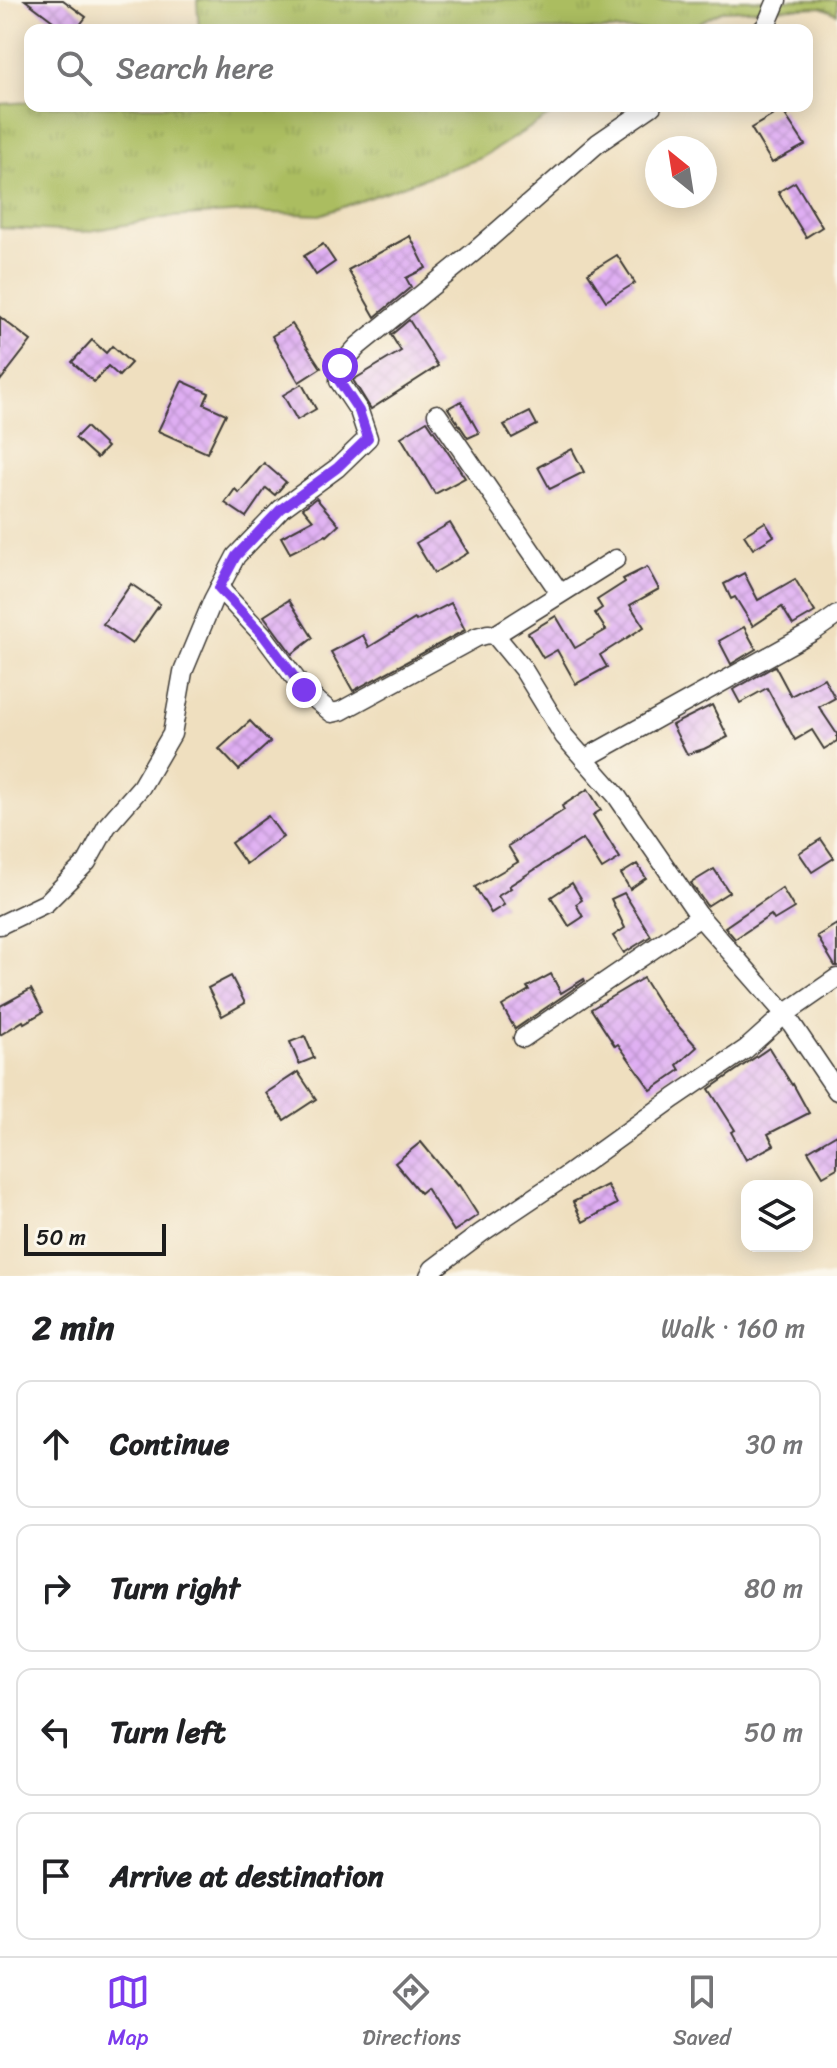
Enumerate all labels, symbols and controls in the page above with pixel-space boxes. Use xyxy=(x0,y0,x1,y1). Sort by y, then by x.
search box xyxy=(24,24,813,112)
text: Search here xyxy=(116,41,274,95)
icon: search xyxy=(52,46,96,90)
north arrow xyxy=(645,136,717,208)
route start xyxy=(322,348,358,384)
route end xyxy=(286,672,322,708)
map controls xyxy=(741,1180,813,1252)
button: layers xyxy=(741,1180,813,1252)
text: 50 m xyxy=(36,1218,86,1257)
scale bar xyxy=(24,1220,166,1256)
text: 2 min xyxy=(32,1298,114,1358)
text: Walk · 160 m xyxy=(661,1305,805,1351)
text: Continue xyxy=(110,1417,229,1471)
text: 30 m xyxy=(746,1421,803,1467)
icon: ahead xyxy=(34,1422,78,1466)
text: Turn right xyxy=(110,1561,240,1615)
text: 80 m xyxy=(744,1565,803,1611)
icon: right xyxy=(34,1566,78,1610)
text: Turn left xyxy=(110,1705,226,1759)
text: 50 m xyxy=(744,1709,803,1755)
icon: left xyxy=(34,1710,78,1754)
text: Arrive at destination xyxy=(110,1849,384,1903)
icon: arrive xyxy=(34,1854,78,1898)
tab: Map xyxy=(106,1970,150,2057)
tab: Directions xyxy=(362,1970,461,2057)
tab: Saved xyxy=(673,1970,731,2057)

